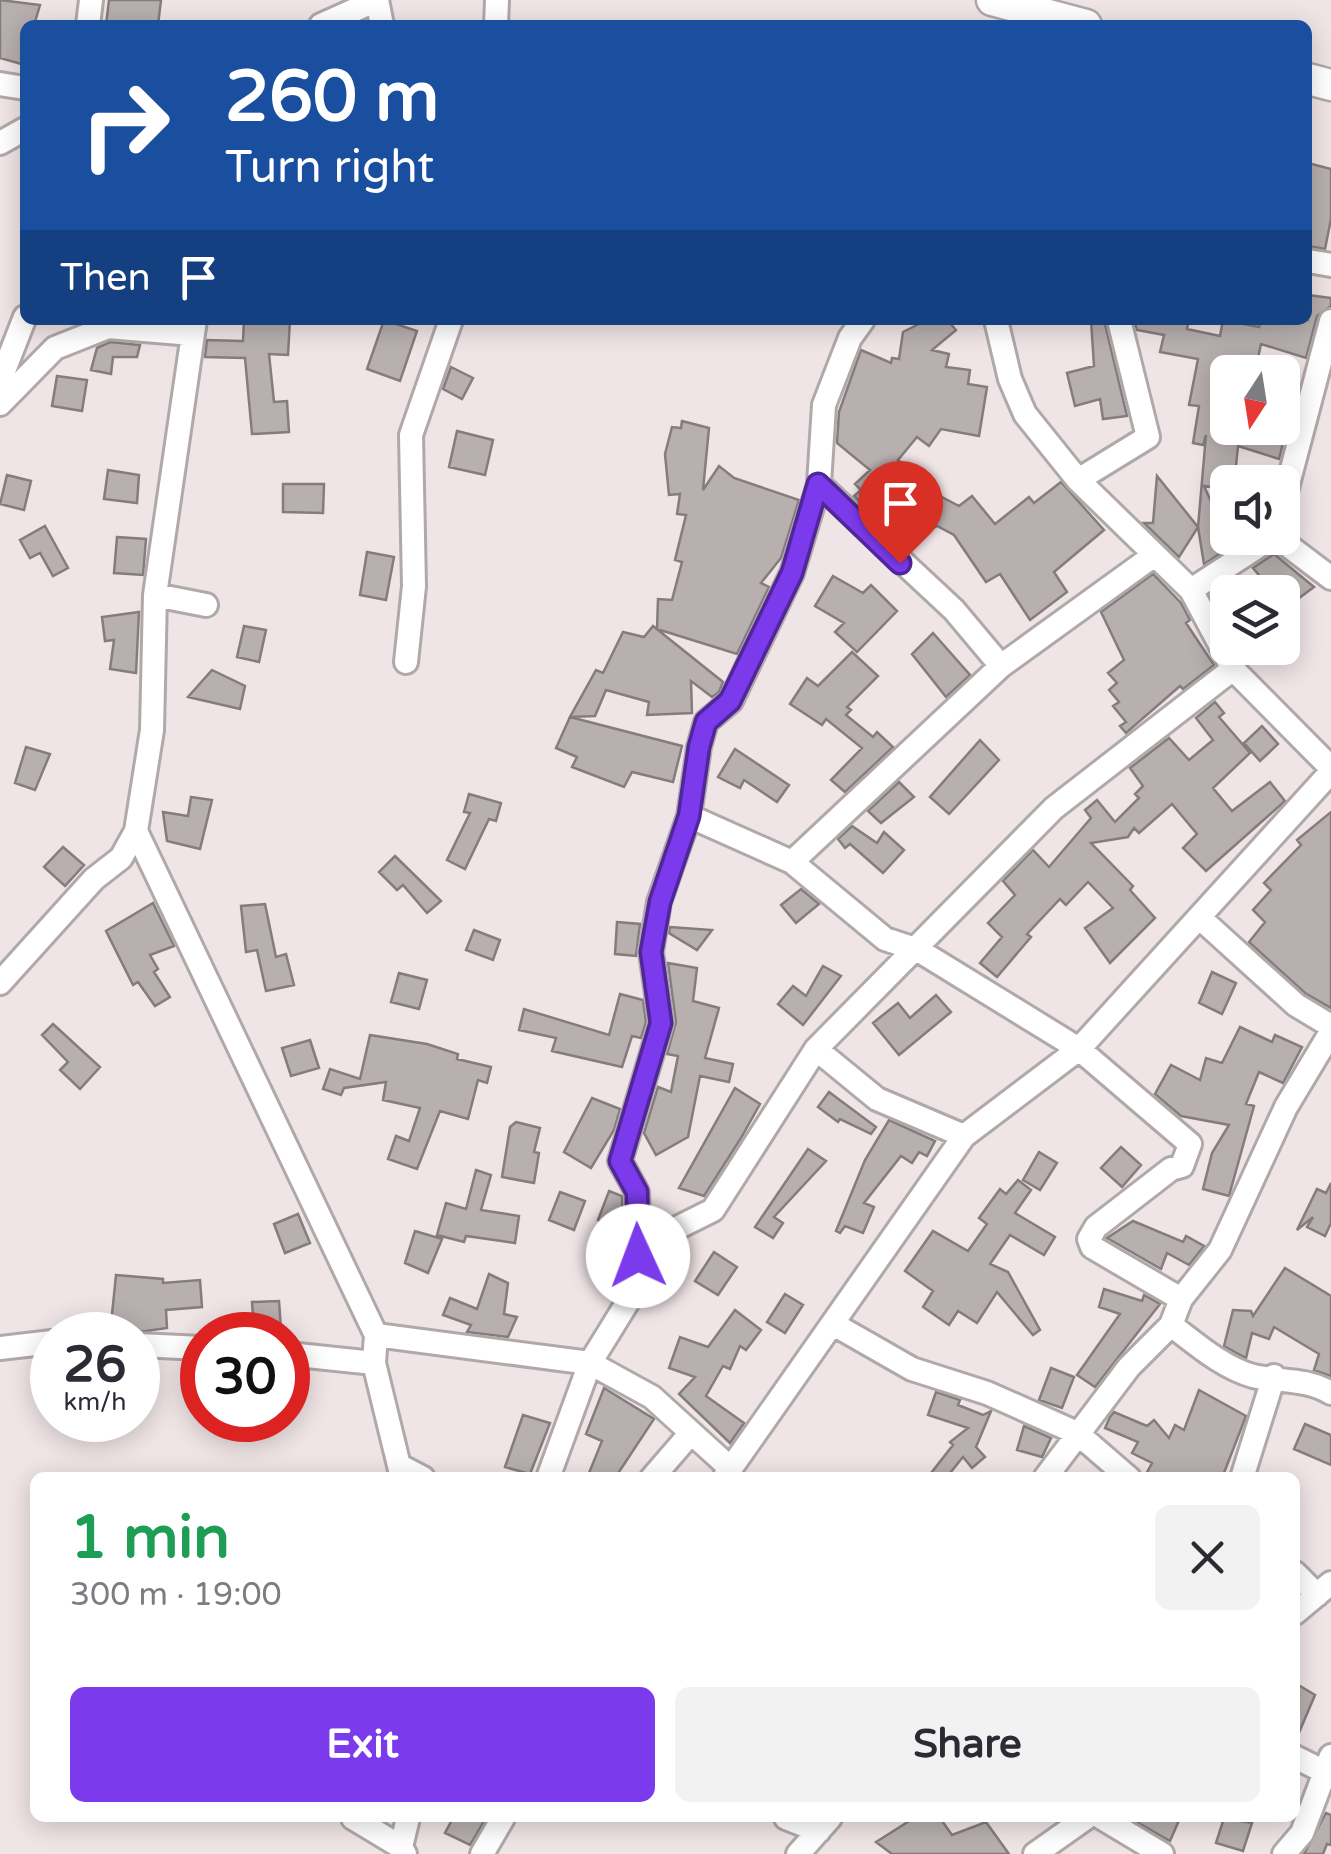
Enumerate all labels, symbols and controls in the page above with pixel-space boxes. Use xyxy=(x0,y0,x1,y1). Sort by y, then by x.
text: 260 m xyxy=(225,56,439,140)
icon: right xyxy=(60,60,190,190)
text: Turn right xyxy=(225,141,434,195)
icon: arrive xyxy=(171,250,226,305)
text: Then xyxy=(60,255,151,301)
north arrow xyxy=(1210,355,1300,445)
map controls xyxy=(1210,355,1300,665)
pin xyxy=(858,461,943,564)
button: sound xyxy=(1210,465,1300,555)
icon: arrive xyxy=(873,476,928,531)
button: layers xyxy=(1210,575,1300,665)
position arrow xyxy=(586,1204,690,1308)
speed limit sign: 30 xyxy=(180,1312,310,1442)
text: 26 xyxy=(64,1335,126,1395)
text: km/h xyxy=(64,1387,126,1417)
text: 1 min xyxy=(70,1502,230,1574)
button: close xyxy=(1155,1505,1260,1610)
text: 300 m · 19:00 xyxy=(70,1576,282,1614)
button: Exit xyxy=(70,1687,655,1802)
button: Share xyxy=(675,1687,1260,1802)

